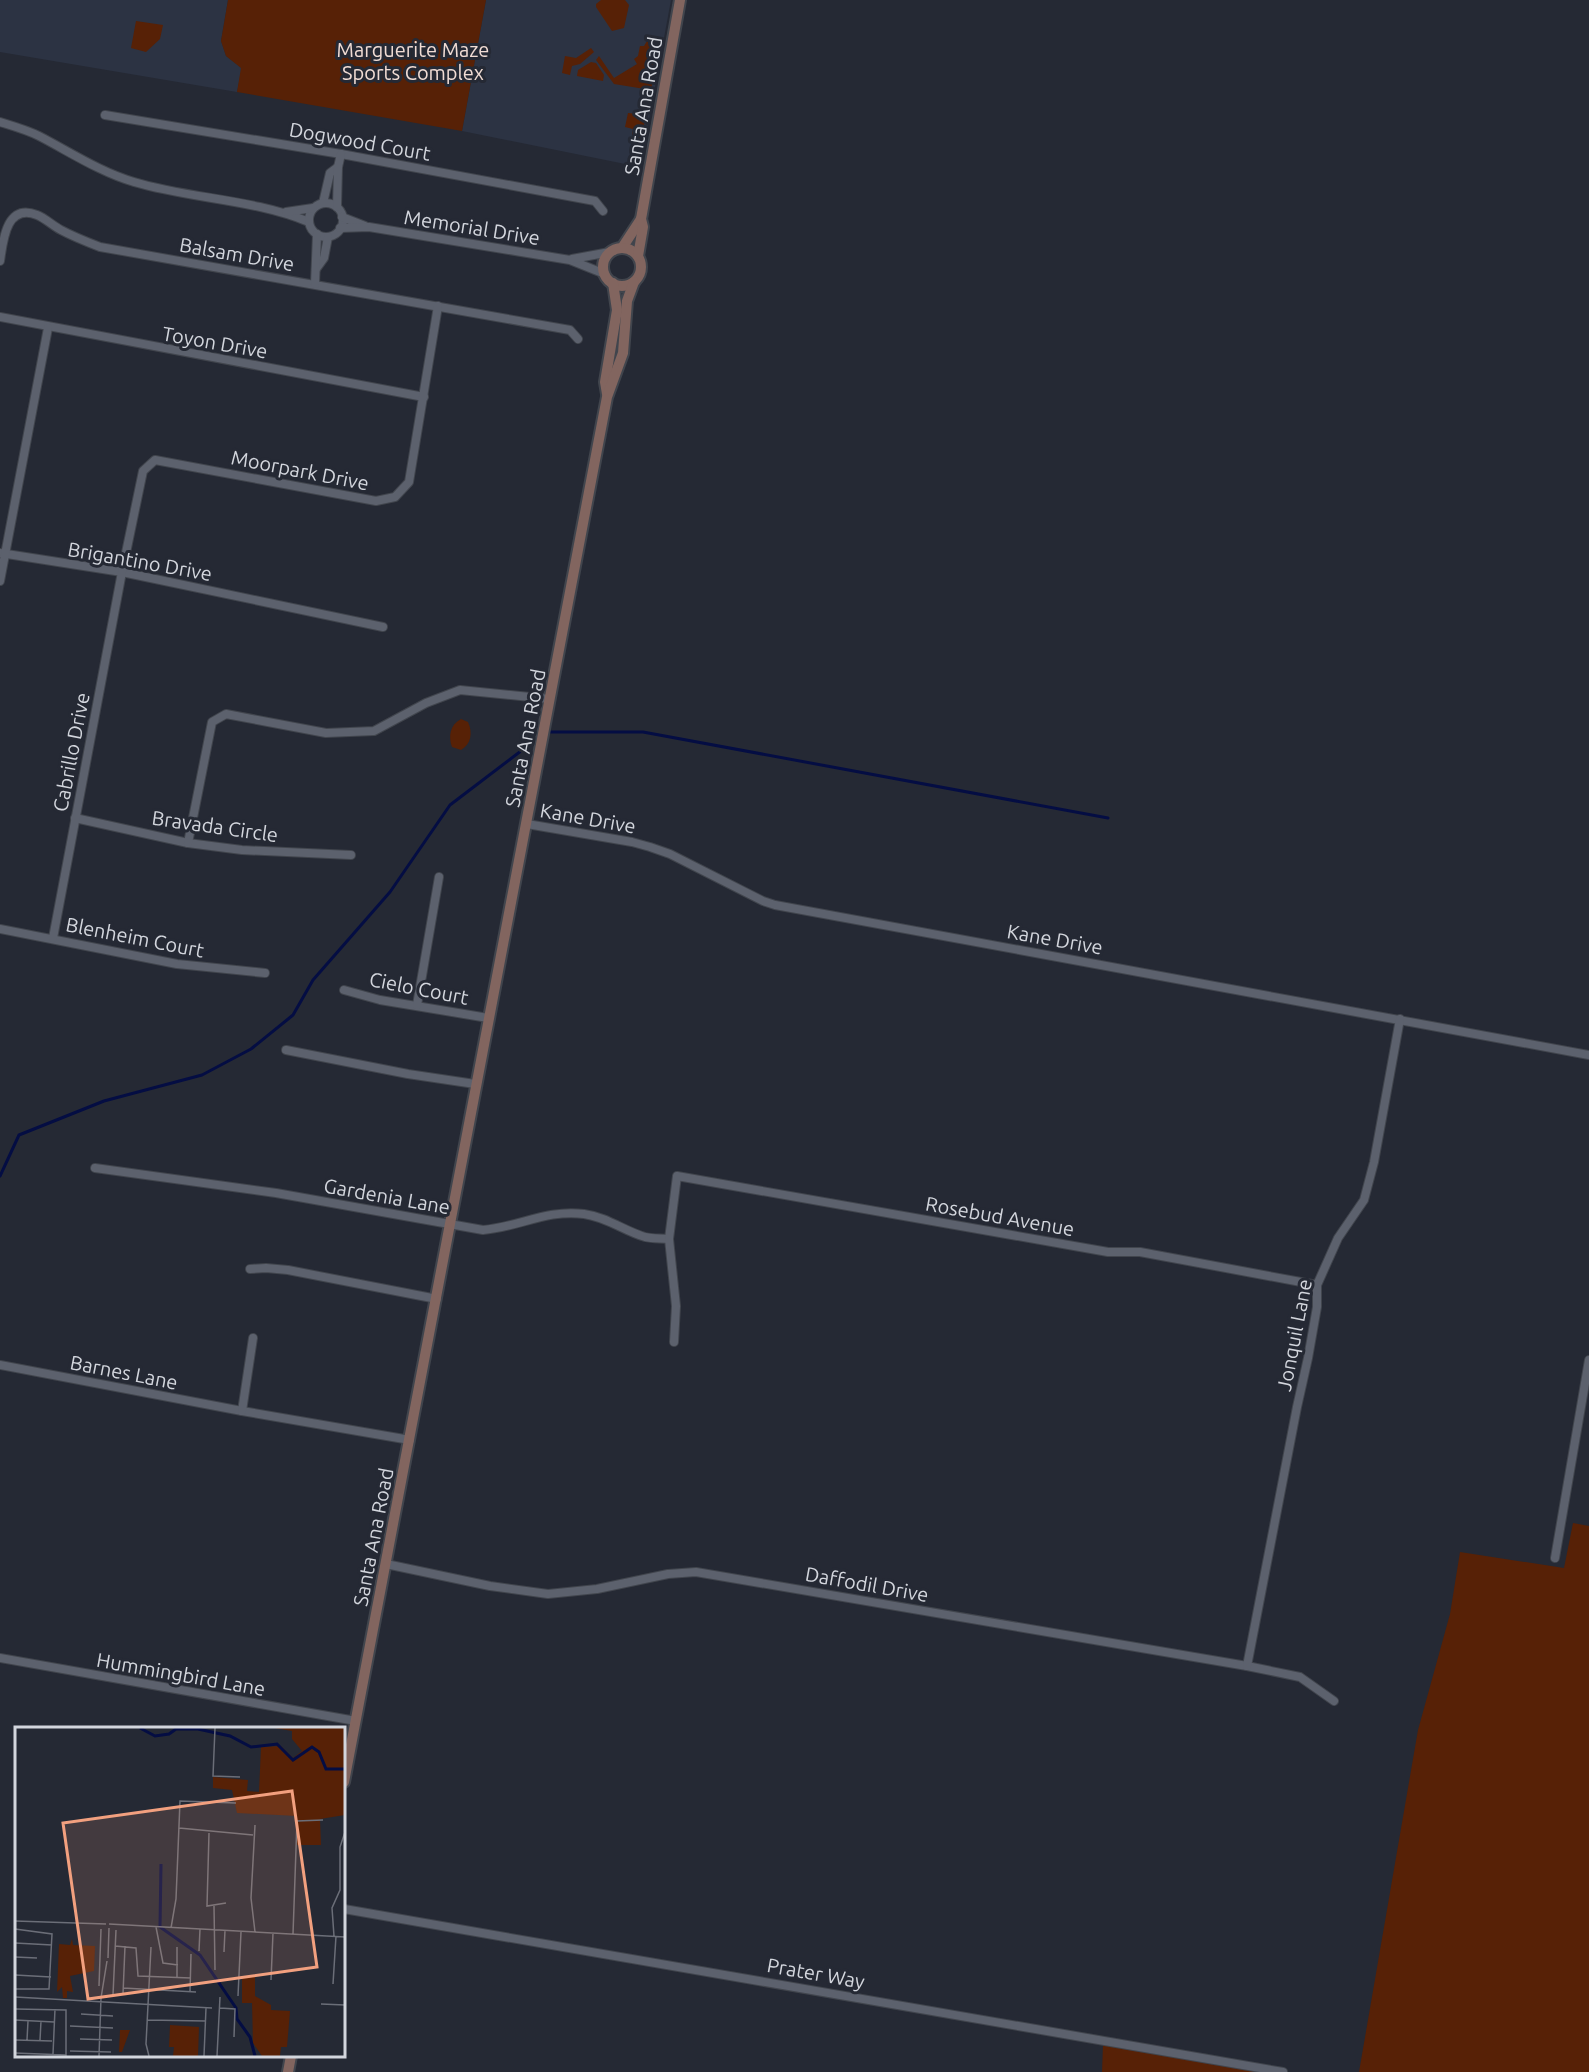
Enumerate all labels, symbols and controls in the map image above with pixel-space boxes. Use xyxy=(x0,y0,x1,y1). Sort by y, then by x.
street label: Santa Ana Road xyxy=(619,35,667,177)
park label: Marguerite Maze Sports Complex xyxy=(337,38,489,84)
street label: Dogwood Court xyxy=(287,117,433,165)
street label: Memorial Drive xyxy=(402,205,542,249)
street label: Balsam Drive xyxy=(178,233,296,275)
street label: Toyon Drive xyxy=(161,321,269,363)
street label: Moorpark Drive xyxy=(229,445,371,495)
street label: Brigantino Drive xyxy=(66,537,214,585)
street label: Santa Ana Road xyxy=(500,667,550,809)
street label: Cabrillo Drive xyxy=(48,691,94,813)
street label: Kane Drive xyxy=(538,798,638,838)
street label: Bravada Circle xyxy=(150,806,280,846)
street label: Blenheim Court xyxy=(64,912,206,962)
street label: Kane Drive xyxy=(1005,919,1105,959)
street label: Cielo Court xyxy=(367,967,471,1009)
street label: Gardenia Lane xyxy=(322,1174,452,1218)
street label: Rosebud Avenue xyxy=(924,1192,1076,1240)
street label: Jonquil Lane xyxy=(1272,1277,1316,1393)
street label: Barnes Lane xyxy=(68,1350,180,1394)
street label: Santa Ana Road xyxy=(348,1466,398,1608)
street label: Daffodil Drive xyxy=(803,1562,931,1606)
street label: Hummingbird Lane xyxy=(95,1648,267,1700)
inset map xyxy=(15,1727,345,2057)
street label: Prater Way xyxy=(765,1953,867,1993)

